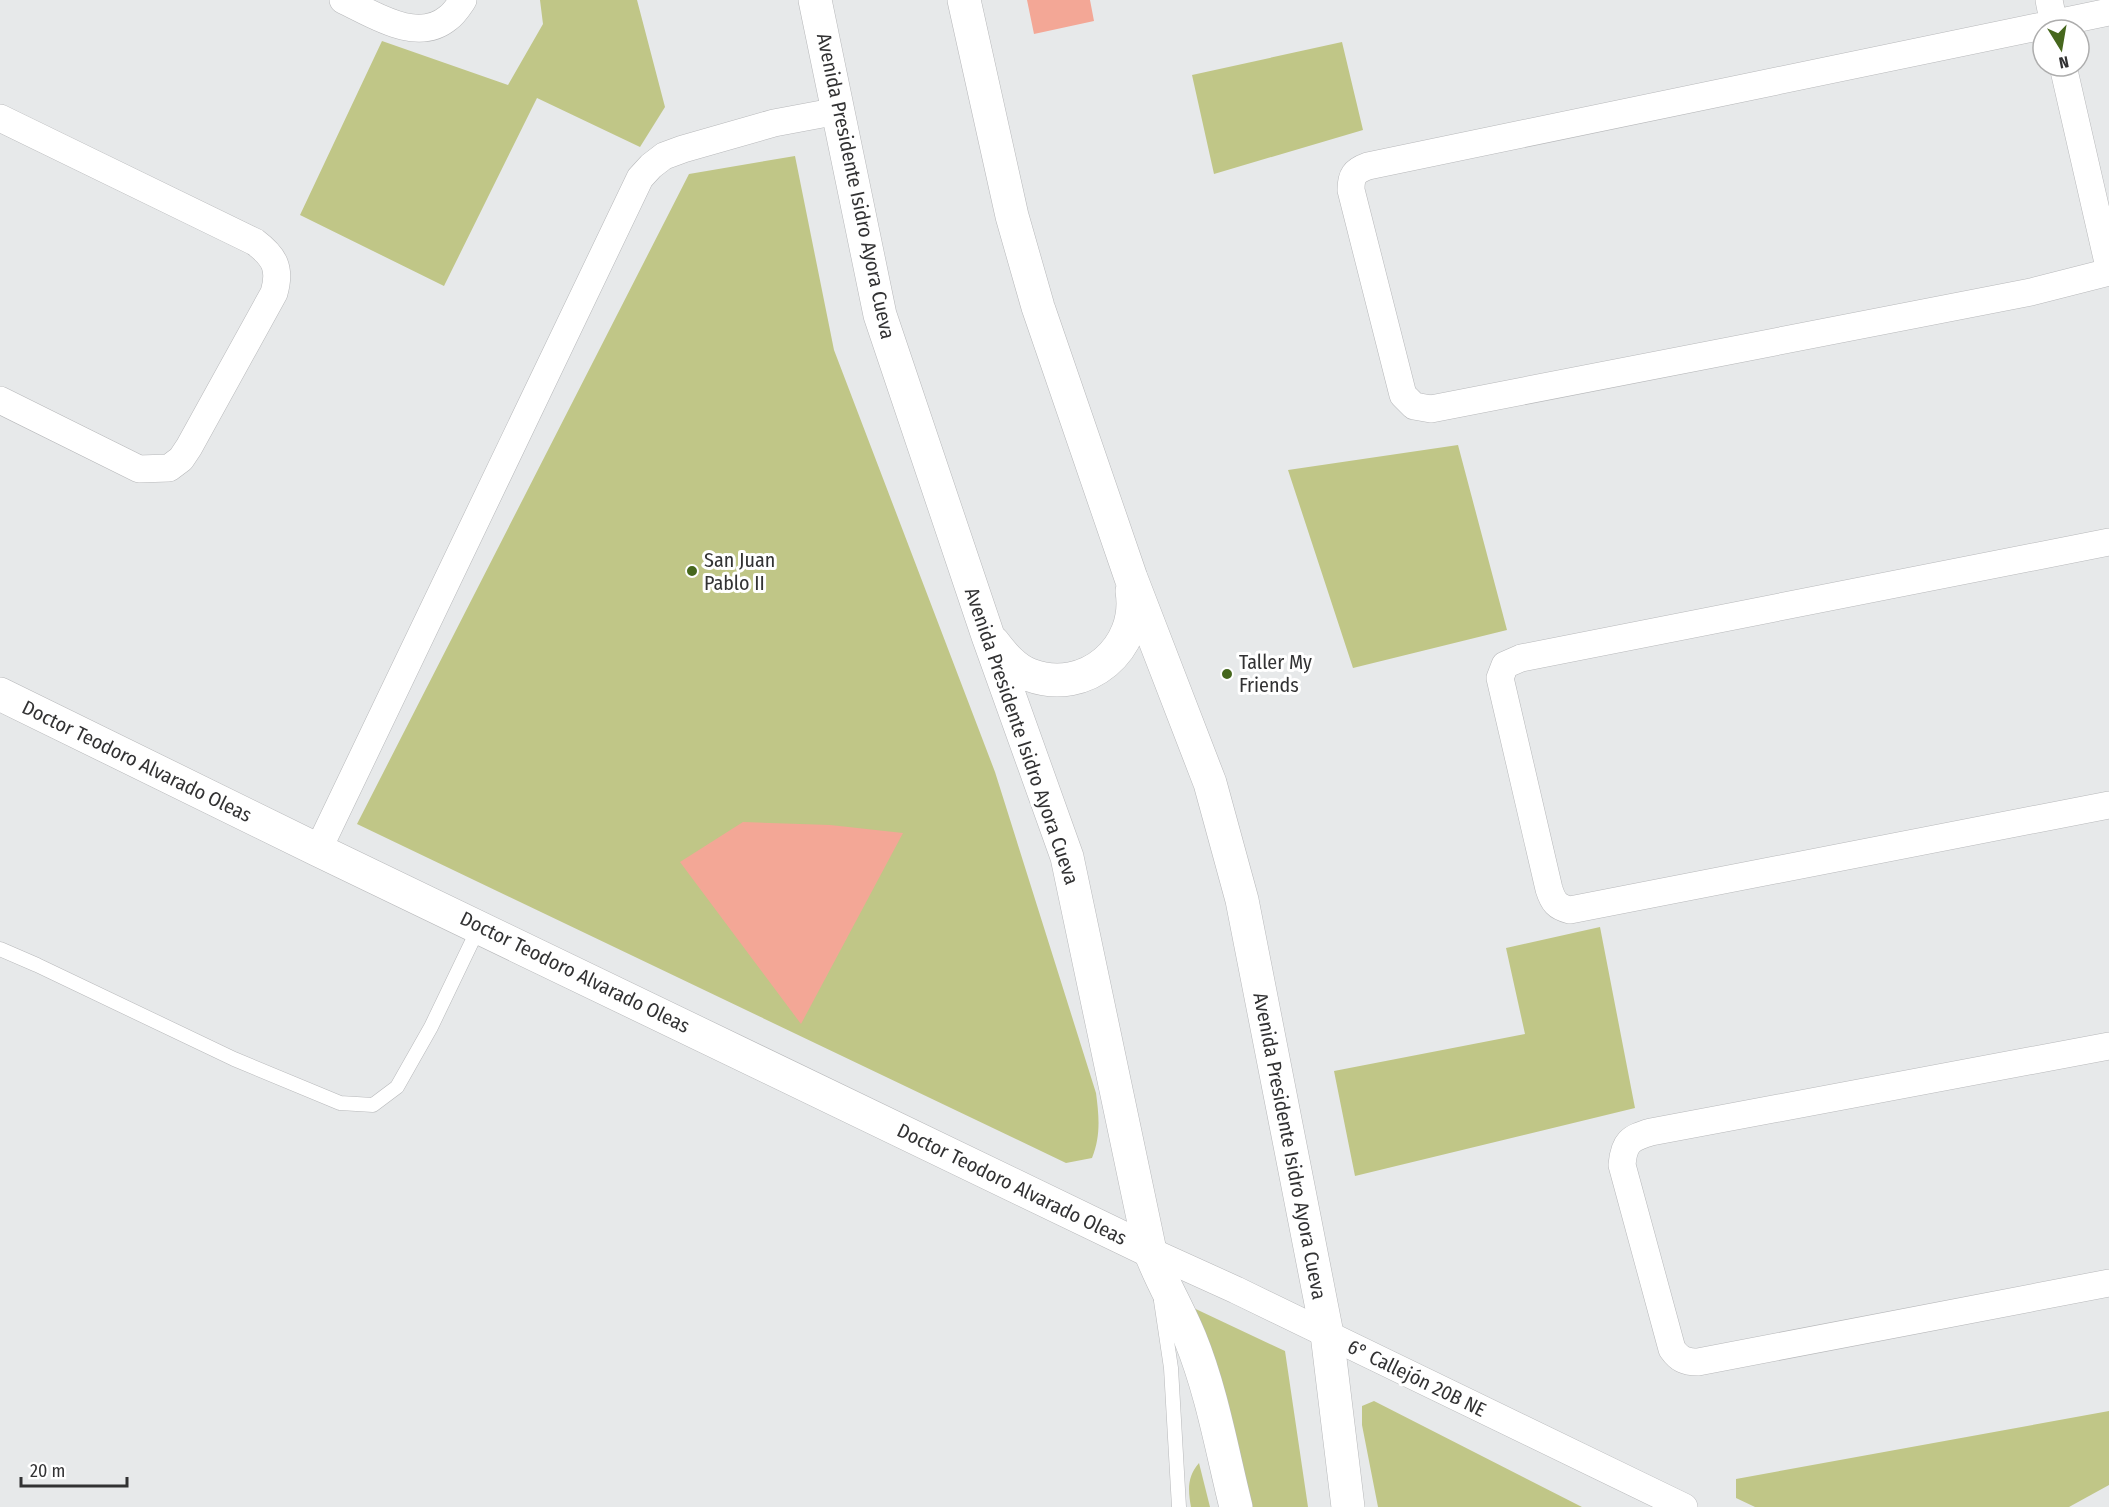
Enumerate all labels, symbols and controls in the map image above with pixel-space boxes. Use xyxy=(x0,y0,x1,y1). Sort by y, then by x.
north arrow xyxy=(2031,18,2091,78)
street label: Avenida Presidente Isidro Ayora Cueva xyxy=(812,31,900,341)
text: N xyxy=(2057,52,2070,72)
place label: San Juan Pablo II xyxy=(704,548,775,595)
marker: San Juan Pablo II xyxy=(685,564,699,578)
street label: Avenida Presidente Isidro Ayora Cueva xyxy=(960,584,1084,888)
place label: Taller My Friends xyxy=(1239,650,1312,697)
marker: Taller My Friends xyxy=(1220,667,1234,681)
street label: Doctor Teodoro Alvarado Oleas xyxy=(18,695,256,827)
street label: Doctor Teodoro Alvarado Oleas xyxy=(456,906,694,1038)
street label: Avenida Presidente Isidro Ayora Cueva xyxy=(1248,990,1332,1302)
street label: Doctor Teodoro Alvarado Oleas xyxy=(893,1118,1131,1250)
street label: 6° Callejón 20B NE xyxy=(1344,1334,1490,1422)
scale bar xyxy=(21,1450,128,1488)
text: 20 m xyxy=(30,1460,65,1482)

